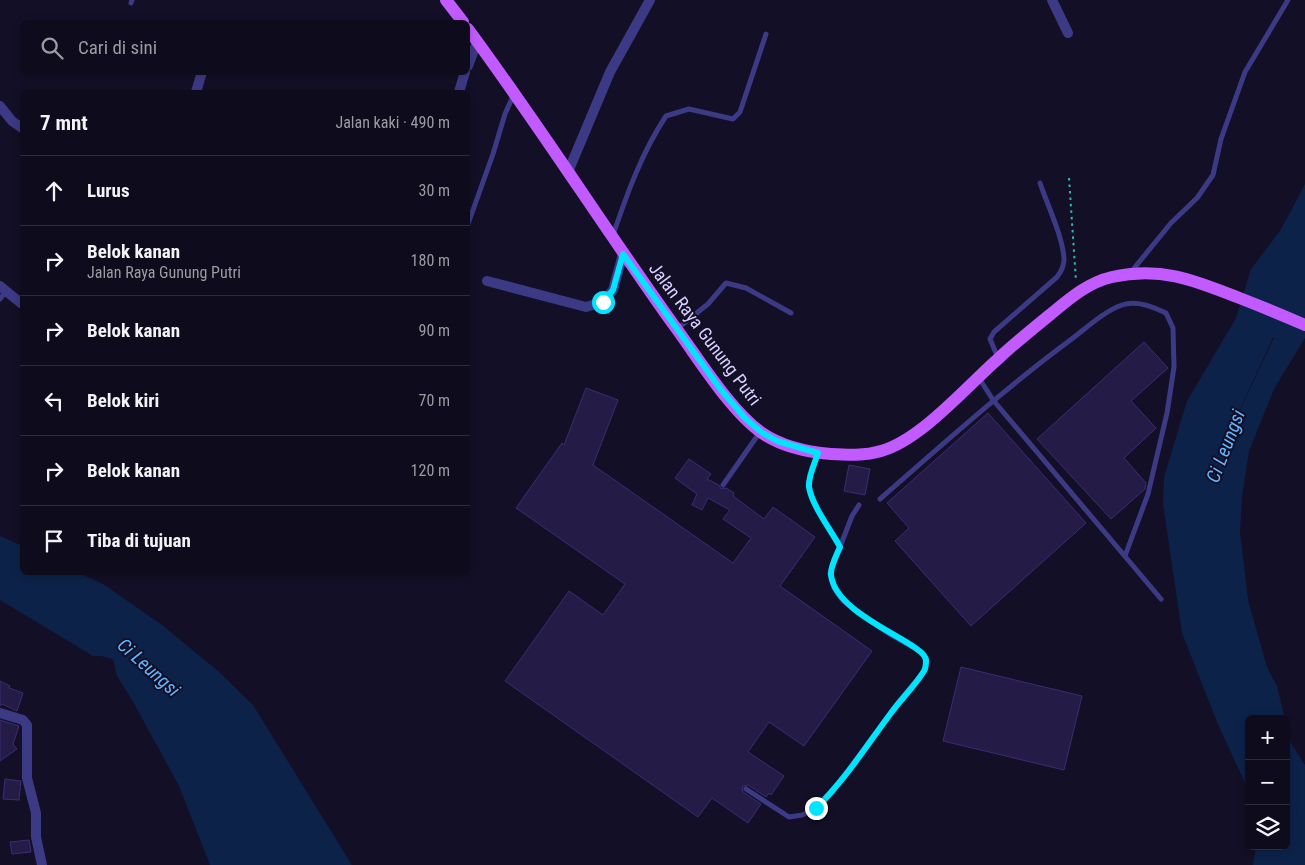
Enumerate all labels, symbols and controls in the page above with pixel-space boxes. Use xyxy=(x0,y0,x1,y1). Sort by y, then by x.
search box xyxy=(20,20,470,75)
icon: search xyxy=(38,34,66,62)
text: Cari di sini xyxy=(78,36,157,59)
text: 7 mnt xyxy=(40,111,88,135)
text: Jalan kaki · 490 m xyxy=(335,113,450,132)
icon: ahead xyxy=(40,177,68,205)
text: Lurus xyxy=(87,179,130,202)
text: 30 m xyxy=(418,181,450,200)
text: Belok kanan xyxy=(87,240,180,263)
icon: right xyxy=(40,247,68,275)
text: 180 m xyxy=(411,251,450,270)
street label: Jalan Raya Gunung Putri xyxy=(645,258,766,409)
text: Jalan Raya Gunung Putri xyxy=(87,263,241,282)
route start xyxy=(592,291,615,314)
icon: right xyxy=(40,317,68,345)
text: Belok kanan xyxy=(87,319,180,342)
text: 90 m xyxy=(418,321,450,340)
icon: left xyxy=(40,387,68,415)
text: Belok kiri xyxy=(87,389,159,412)
text: 70 m xyxy=(418,391,450,410)
water label: Ci Leungsi xyxy=(1201,406,1250,486)
icon: right xyxy=(40,457,68,485)
text: Belok kanan xyxy=(87,459,180,482)
text: 120 m xyxy=(411,461,450,480)
icon: arrive xyxy=(40,527,68,555)
text: Tiba di tujuan xyxy=(87,529,191,552)
water label: Ci Leungsi xyxy=(113,633,185,702)
map controls xyxy=(1245,715,1290,850)
button: + xyxy=(1245,715,1290,760)
button: − xyxy=(1245,760,1290,805)
route end xyxy=(805,797,828,820)
button: layers xyxy=(1245,805,1290,850)

